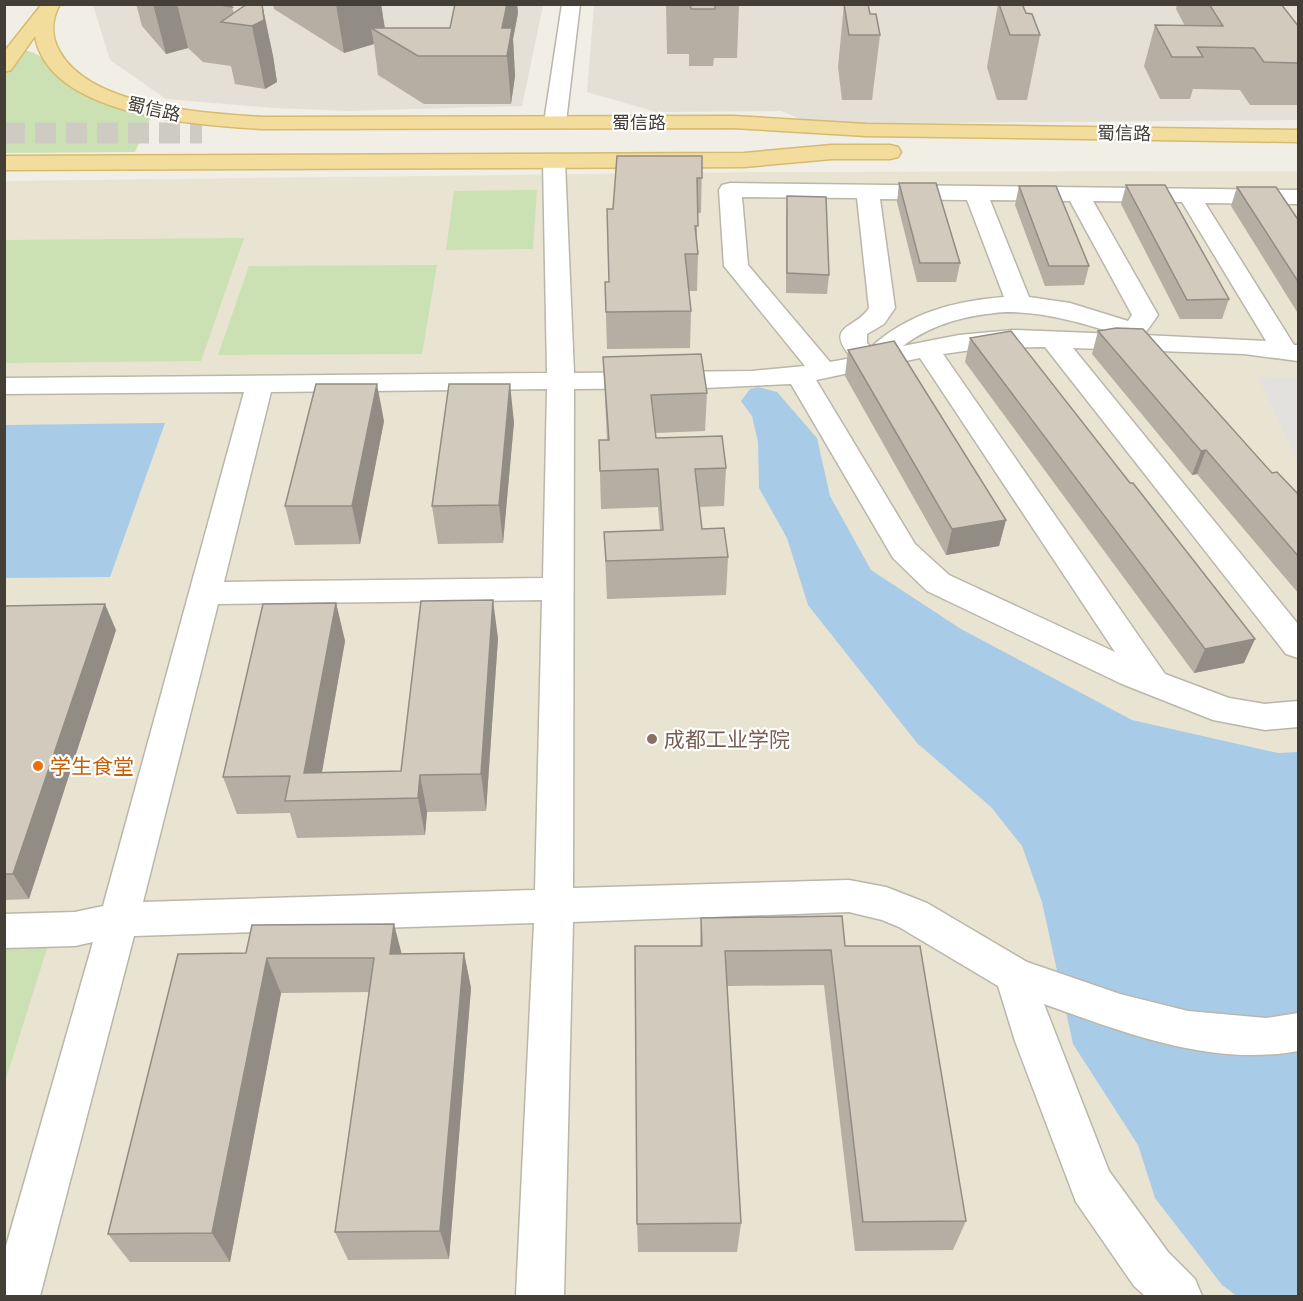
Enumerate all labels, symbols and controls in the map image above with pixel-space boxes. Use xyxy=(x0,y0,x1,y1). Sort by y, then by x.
street label: 蜀信路 xyxy=(125,92,183,126)
street label: 蜀信路 xyxy=(612,111,666,134)
street label: 蜀信路 xyxy=(1097,121,1151,145)
place label: 成都工业学院 xyxy=(664,726,790,753)
marker: 成都工业学院 xyxy=(645,732,659,746)
place label: 学生食堂 xyxy=(50,753,134,780)
marker: 学生食堂 xyxy=(31,759,45,773)

